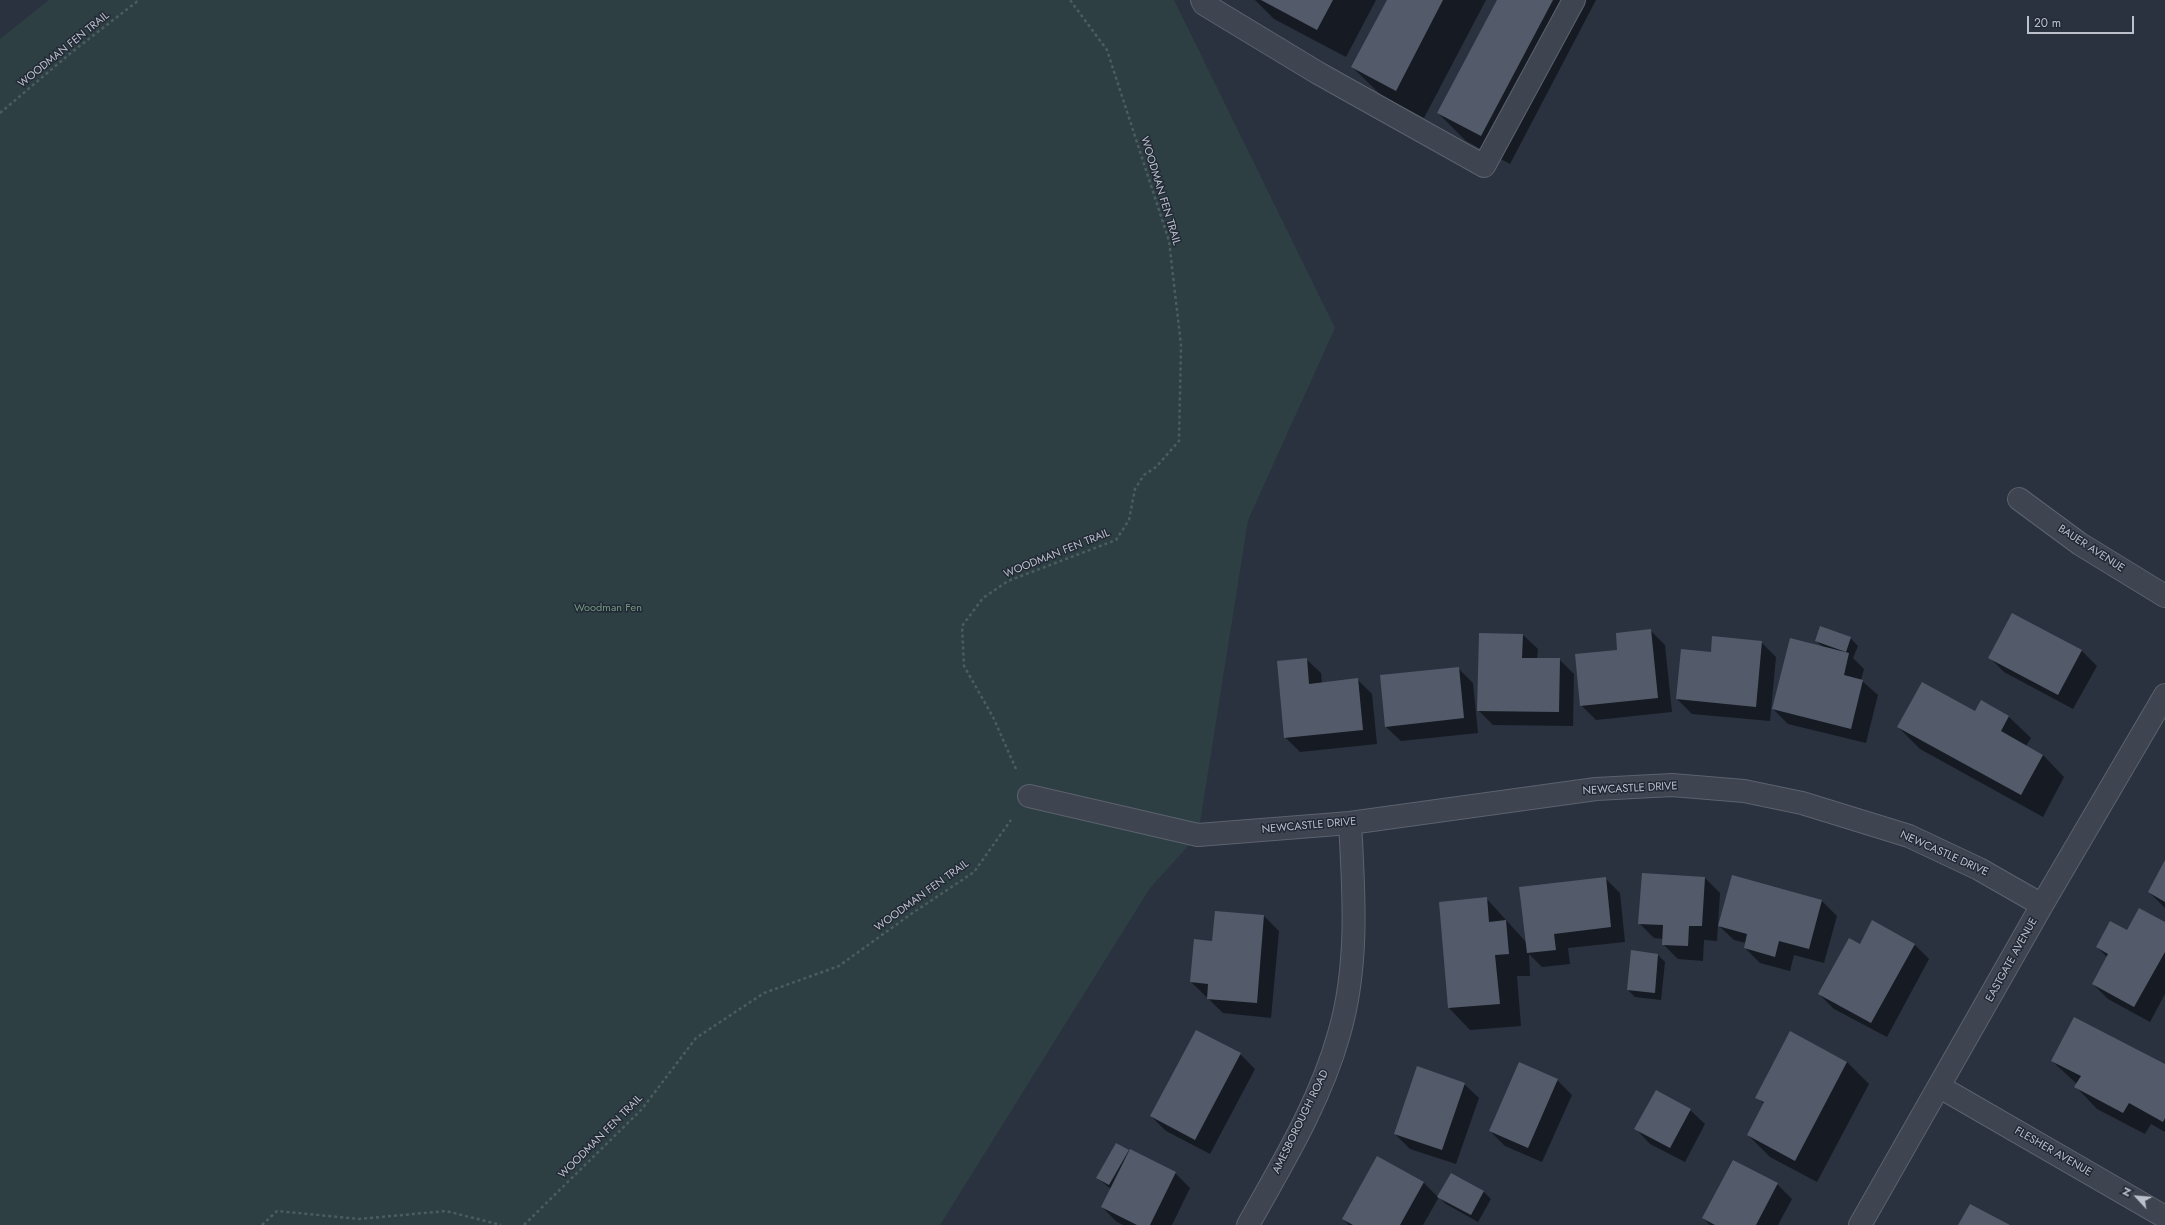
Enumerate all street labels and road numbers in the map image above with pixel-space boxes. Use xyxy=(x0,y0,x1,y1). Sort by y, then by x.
street label: WOODMAN FEN TRAIL xyxy=(16,9,112,91)
street label: WOODMAN FEN TRAIL xyxy=(1137,135,1183,247)
street label: BAUER AVENUE xyxy=(2055,523,2127,575)
street label: WOODMAN FEN TRAIL xyxy=(1002,527,1112,581)
street label: NEWCASTLE DRIVE xyxy=(1582,780,1678,798)
street label: NEWCASTLE DRIVE xyxy=(1261,815,1357,837)
street label: NEWCASTLE DRIVE xyxy=(1898,829,1990,879)
street label: WOODMAN FEN TRAIL xyxy=(872,857,972,935)
street label: EASTGATE AVENUE xyxy=(1983,916,2041,1004)
street label: AMESBOROUGH ROAD xyxy=(1270,1068,1332,1176)
street label: WOODMAN FEN TRAIL xyxy=(556,1092,646,1182)
street label: FLESHER AVENUE xyxy=(2012,1125,2094,1179)

